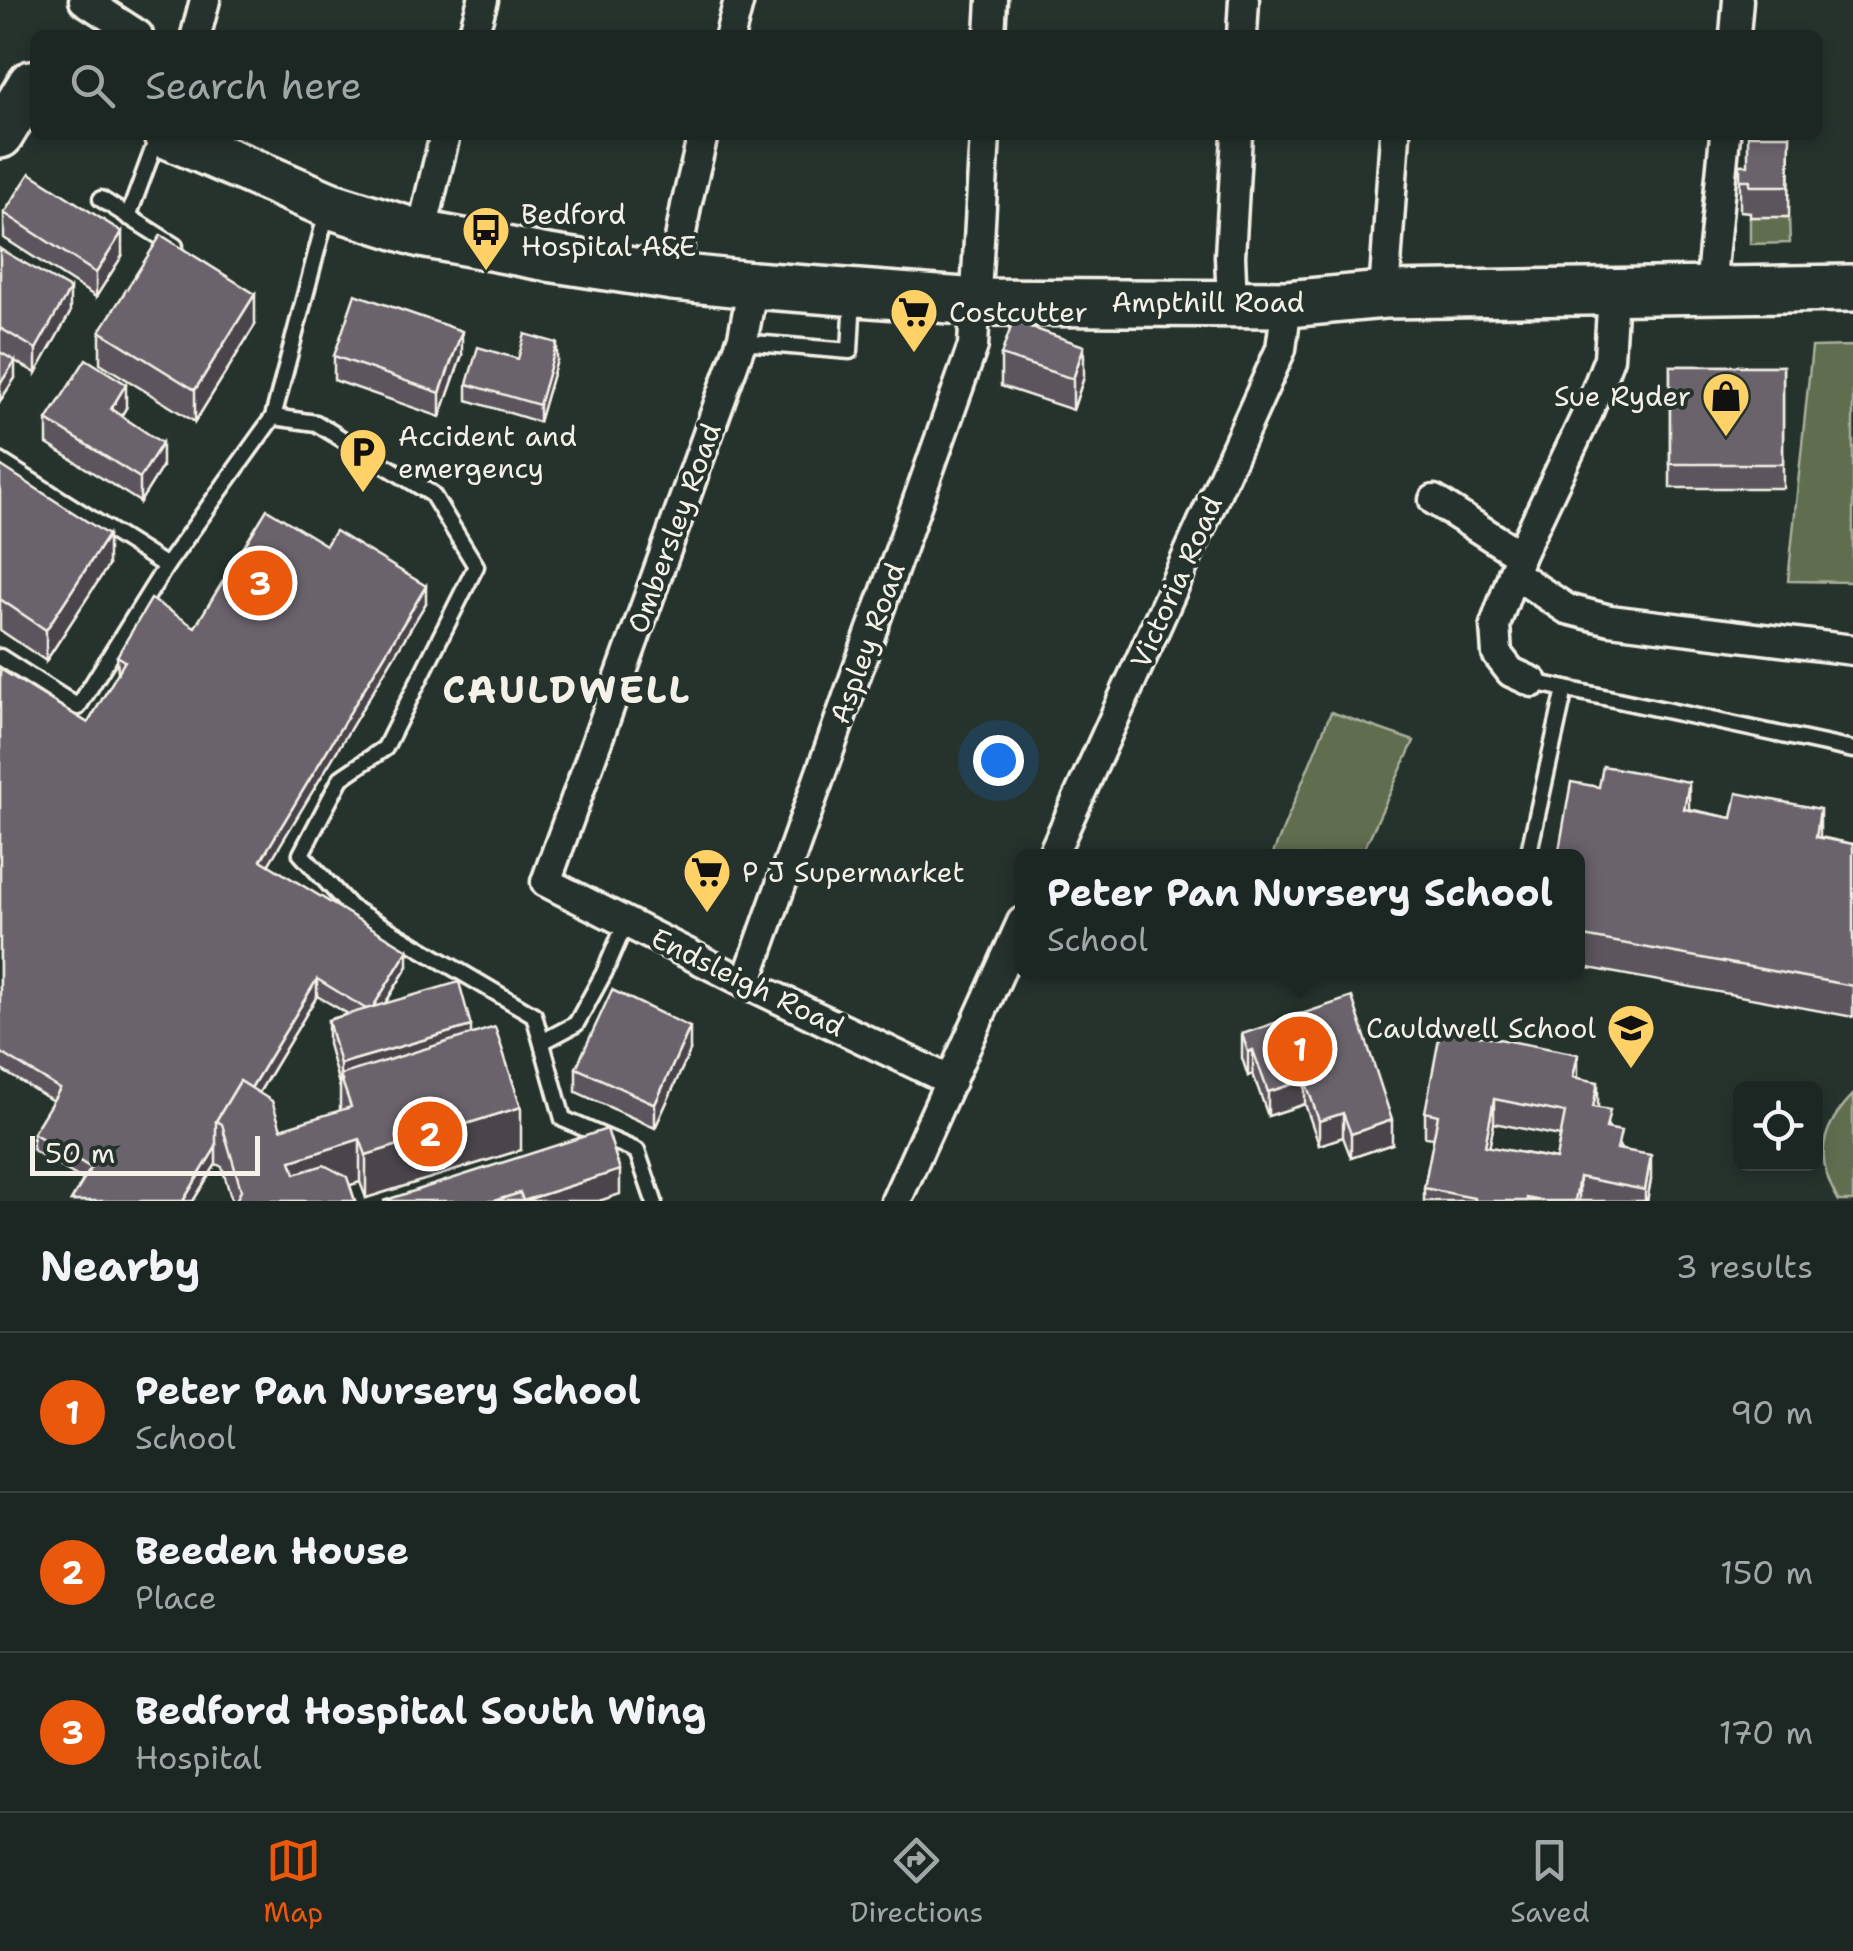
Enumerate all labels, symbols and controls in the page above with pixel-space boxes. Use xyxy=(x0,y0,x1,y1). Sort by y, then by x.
search box xyxy=(30,30,1823,140)
icon: search xyxy=(65,58,120,113)
text: Search here xyxy=(145,60,362,111)
place label: Bedford Hospital A&E xyxy=(521,195,697,265)
bus stop icon: Bedford Hospital A&E xyxy=(460,204,512,272)
street label: Ampthill Road xyxy=(1111,283,1305,321)
supermarket icon: Costcutter xyxy=(888,286,940,354)
place label: Costcutter xyxy=(949,293,1088,331)
shop icon: Sue Ryder xyxy=(1700,370,1752,438)
place label: Sue Ryder xyxy=(1554,377,1691,415)
place label: Accident and emergency xyxy=(398,417,577,487)
street label: Ombersley Road xyxy=(618,418,730,638)
parking icon: Accident and emergency xyxy=(337,426,389,494)
street label: Victoria Road xyxy=(1121,490,1231,674)
pin: 3 xyxy=(228,546,292,620)
street label: Aspley Road xyxy=(820,557,914,729)
district label: CAULDWELL xyxy=(442,664,692,715)
your location xyxy=(973,735,1024,786)
supermarket icon: P J Supermarket xyxy=(681,846,733,914)
popup xyxy=(1015,849,1585,979)
place label: P J Supermarket xyxy=(742,853,965,891)
text: Peter Pan Nursery School xyxy=(1047,867,1553,918)
text: School xyxy=(1047,918,1148,961)
street label: Endsleigh Road xyxy=(645,919,851,1045)
school or university icon: Cauldwell School xyxy=(1605,1002,1657,1070)
place label: Cauldwell School xyxy=(1366,1009,1597,1047)
pin: 1 xyxy=(1268,1012,1332,1086)
map controls xyxy=(1733,1081,1823,1171)
button: locate xyxy=(1733,1081,1823,1171)
pin: 2 xyxy=(398,1096,462,1172)
scale bar xyxy=(30,1131,260,1176)
text: 50 m xyxy=(45,1134,115,1172)
text: Nearby xyxy=(40,1238,200,1294)
text: 3 results xyxy=(1676,1245,1813,1288)
text: Peter Pan Nursery School xyxy=(135,1365,641,1416)
text: 1 xyxy=(65,1391,80,1434)
text: 90 m xyxy=(1730,1391,1813,1434)
text: School xyxy=(135,1416,236,1459)
text: Beeden House xyxy=(135,1525,409,1576)
text: 2 xyxy=(61,1551,84,1594)
text: 150 m xyxy=(1720,1551,1813,1594)
text: Place xyxy=(135,1576,217,1619)
text: Bedford Hospital South Wing xyxy=(135,1685,706,1736)
text: 3 xyxy=(61,1711,84,1754)
text: 170 m xyxy=(1719,1711,1813,1754)
text: Hospital xyxy=(135,1736,262,1779)
tab: Map xyxy=(263,1833,323,1931)
tab: Directions xyxy=(850,1833,983,1931)
tab: Saved xyxy=(1510,1833,1590,1931)

